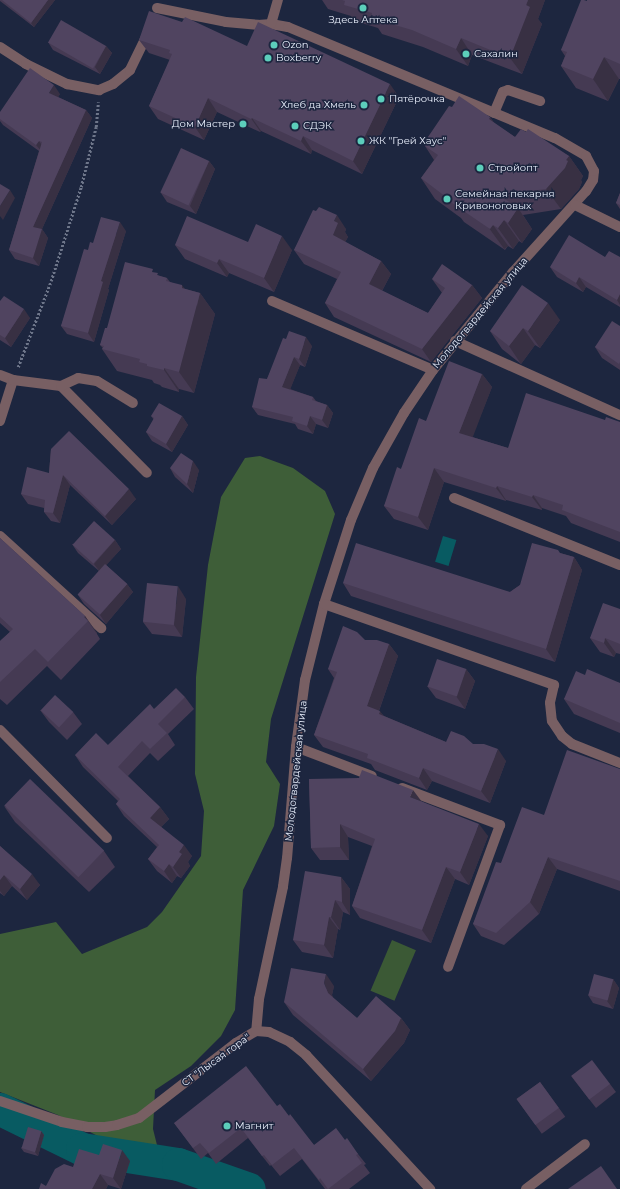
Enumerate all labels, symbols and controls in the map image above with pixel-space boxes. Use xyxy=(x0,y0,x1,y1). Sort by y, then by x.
marker: Здесь Аптека xyxy=(358,3,368,13)
place label: Здесь Аптека xyxy=(328,14,398,26)
place label: Ozon xyxy=(282,39,308,51)
marker: Ozon xyxy=(269,40,279,50)
place label: Сахалин xyxy=(474,48,518,60)
marker: Сахалин xyxy=(461,49,471,59)
place label: Boxberry xyxy=(276,52,321,64)
marker: Boxberry xyxy=(263,53,273,63)
place label: Пятёрочка xyxy=(389,93,445,105)
marker: Пятёрочка xyxy=(376,94,386,104)
place label: Хлеб да Хмель xyxy=(281,99,356,111)
marker: Хлеб да Хмель xyxy=(359,100,369,110)
place label: Дом Мастер xyxy=(172,118,235,130)
marker: Дом Мастер xyxy=(238,119,248,129)
place label: СДЭК xyxy=(303,120,332,132)
marker: СДЭК xyxy=(290,121,300,131)
place label: ЖК "Грей Хаус" xyxy=(369,135,446,147)
marker: ЖК "Грей Хаус" xyxy=(356,136,366,146)
place label: Стройопт xyxy=(488,162,538,174)
marker: Стройопт xyxy=(475,163,485,173)
place label: Семейная пекарня Кривоноговых xyxy=(455,187,554,210)
marker: Семейная пекарня Кривоноговых xyxy=(442,194,452,204)
street label: Молодогвардейская улица xyxy=(430,255,530,371)
street label: Молодогвардейская улица xyxy=(283,700,309,842)
street label: СТ "Лысая гора" xyxy=(179,1031,253,1089)
place label: Магнит xyxy=(235,1120,274,1132)
marker: Магнит xyxy=(222,1121,232,1131)

